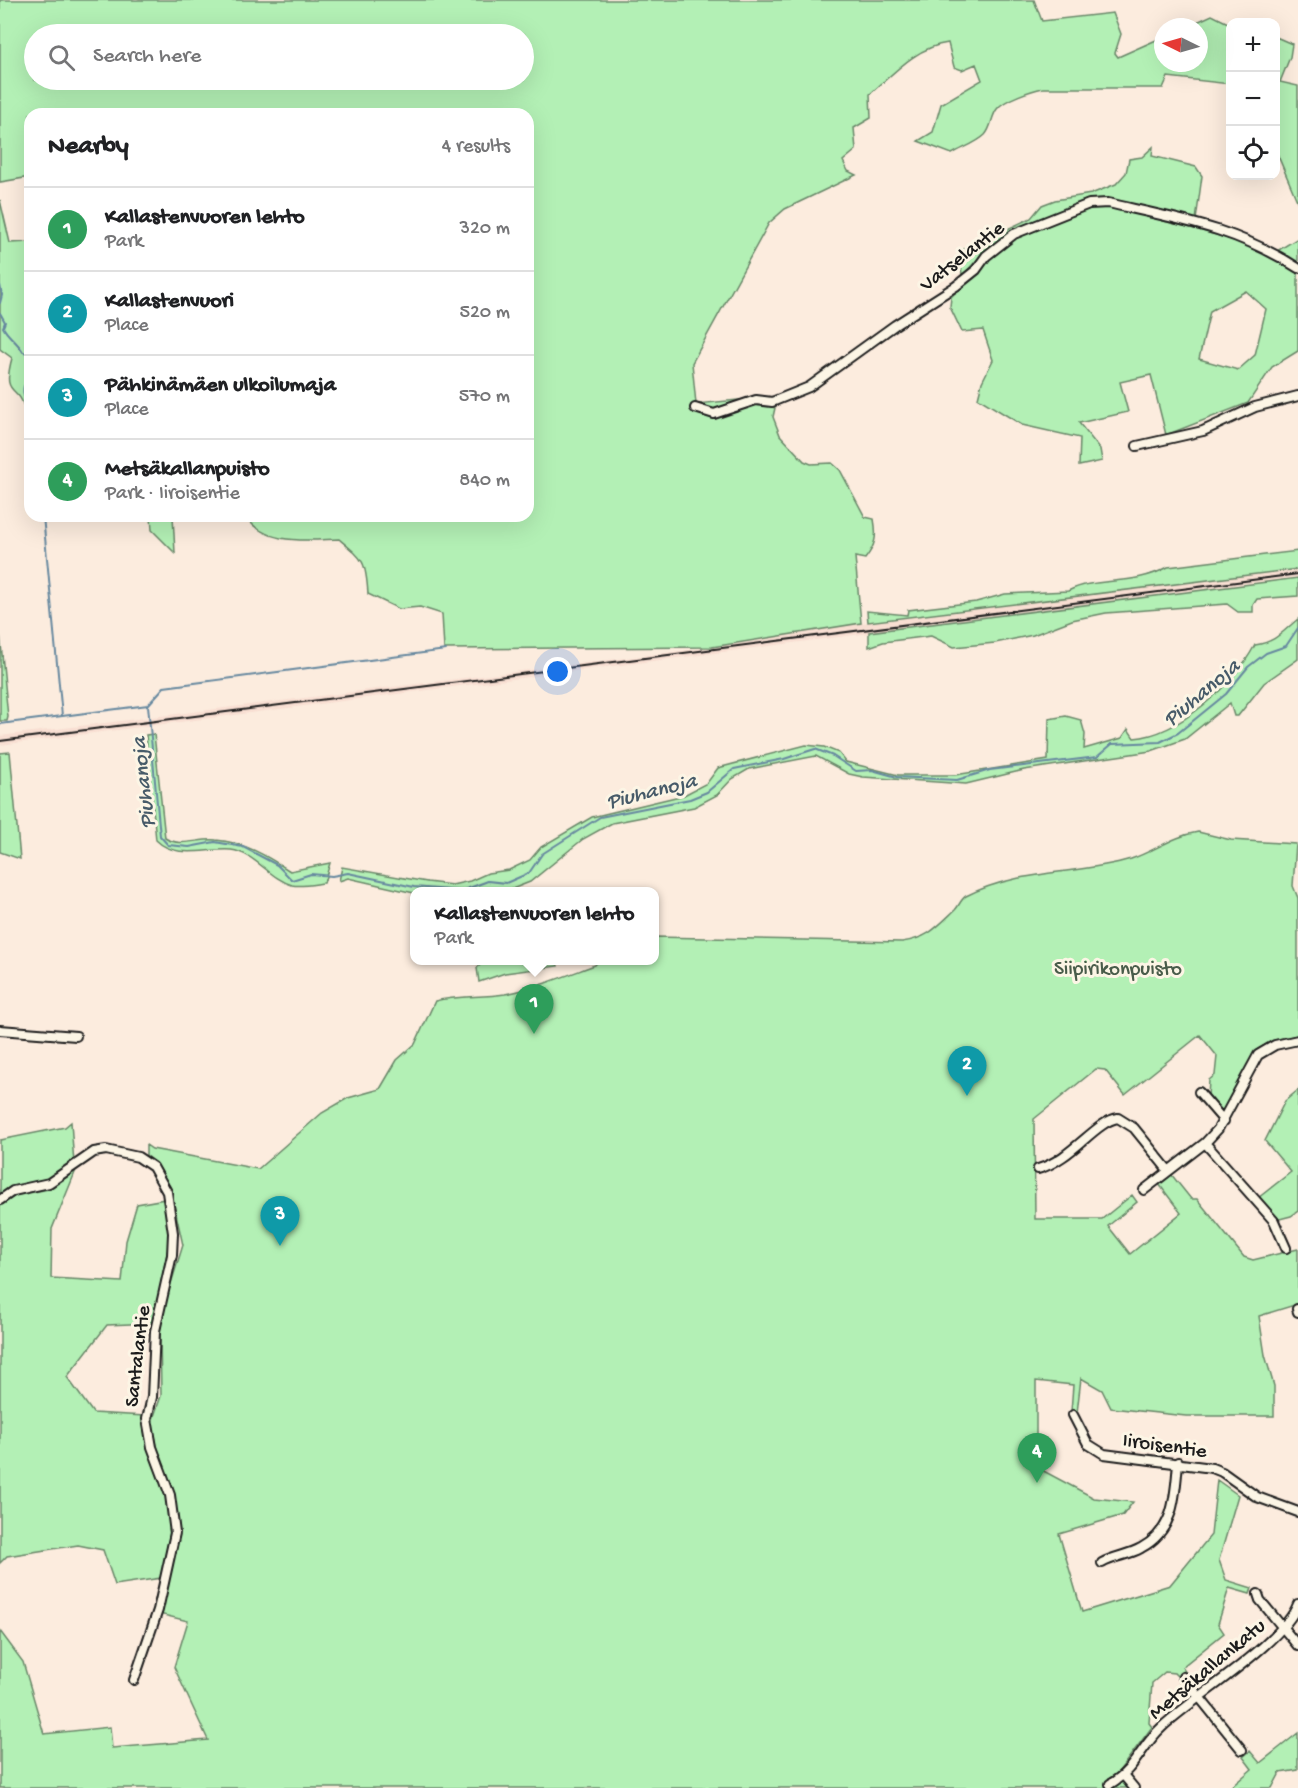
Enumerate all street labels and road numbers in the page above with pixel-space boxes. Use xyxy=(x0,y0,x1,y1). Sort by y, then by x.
street label: Vatselantie xyxy=(915,216,1011,299)
street label: Santalantie xyxy=(121,1303,158,1408)
street label: Iiroisentie xyxy=(1121,1429,1209,1466)
street label: Metsäkallankatu xyxy=(1145,1615,1272,1727)

